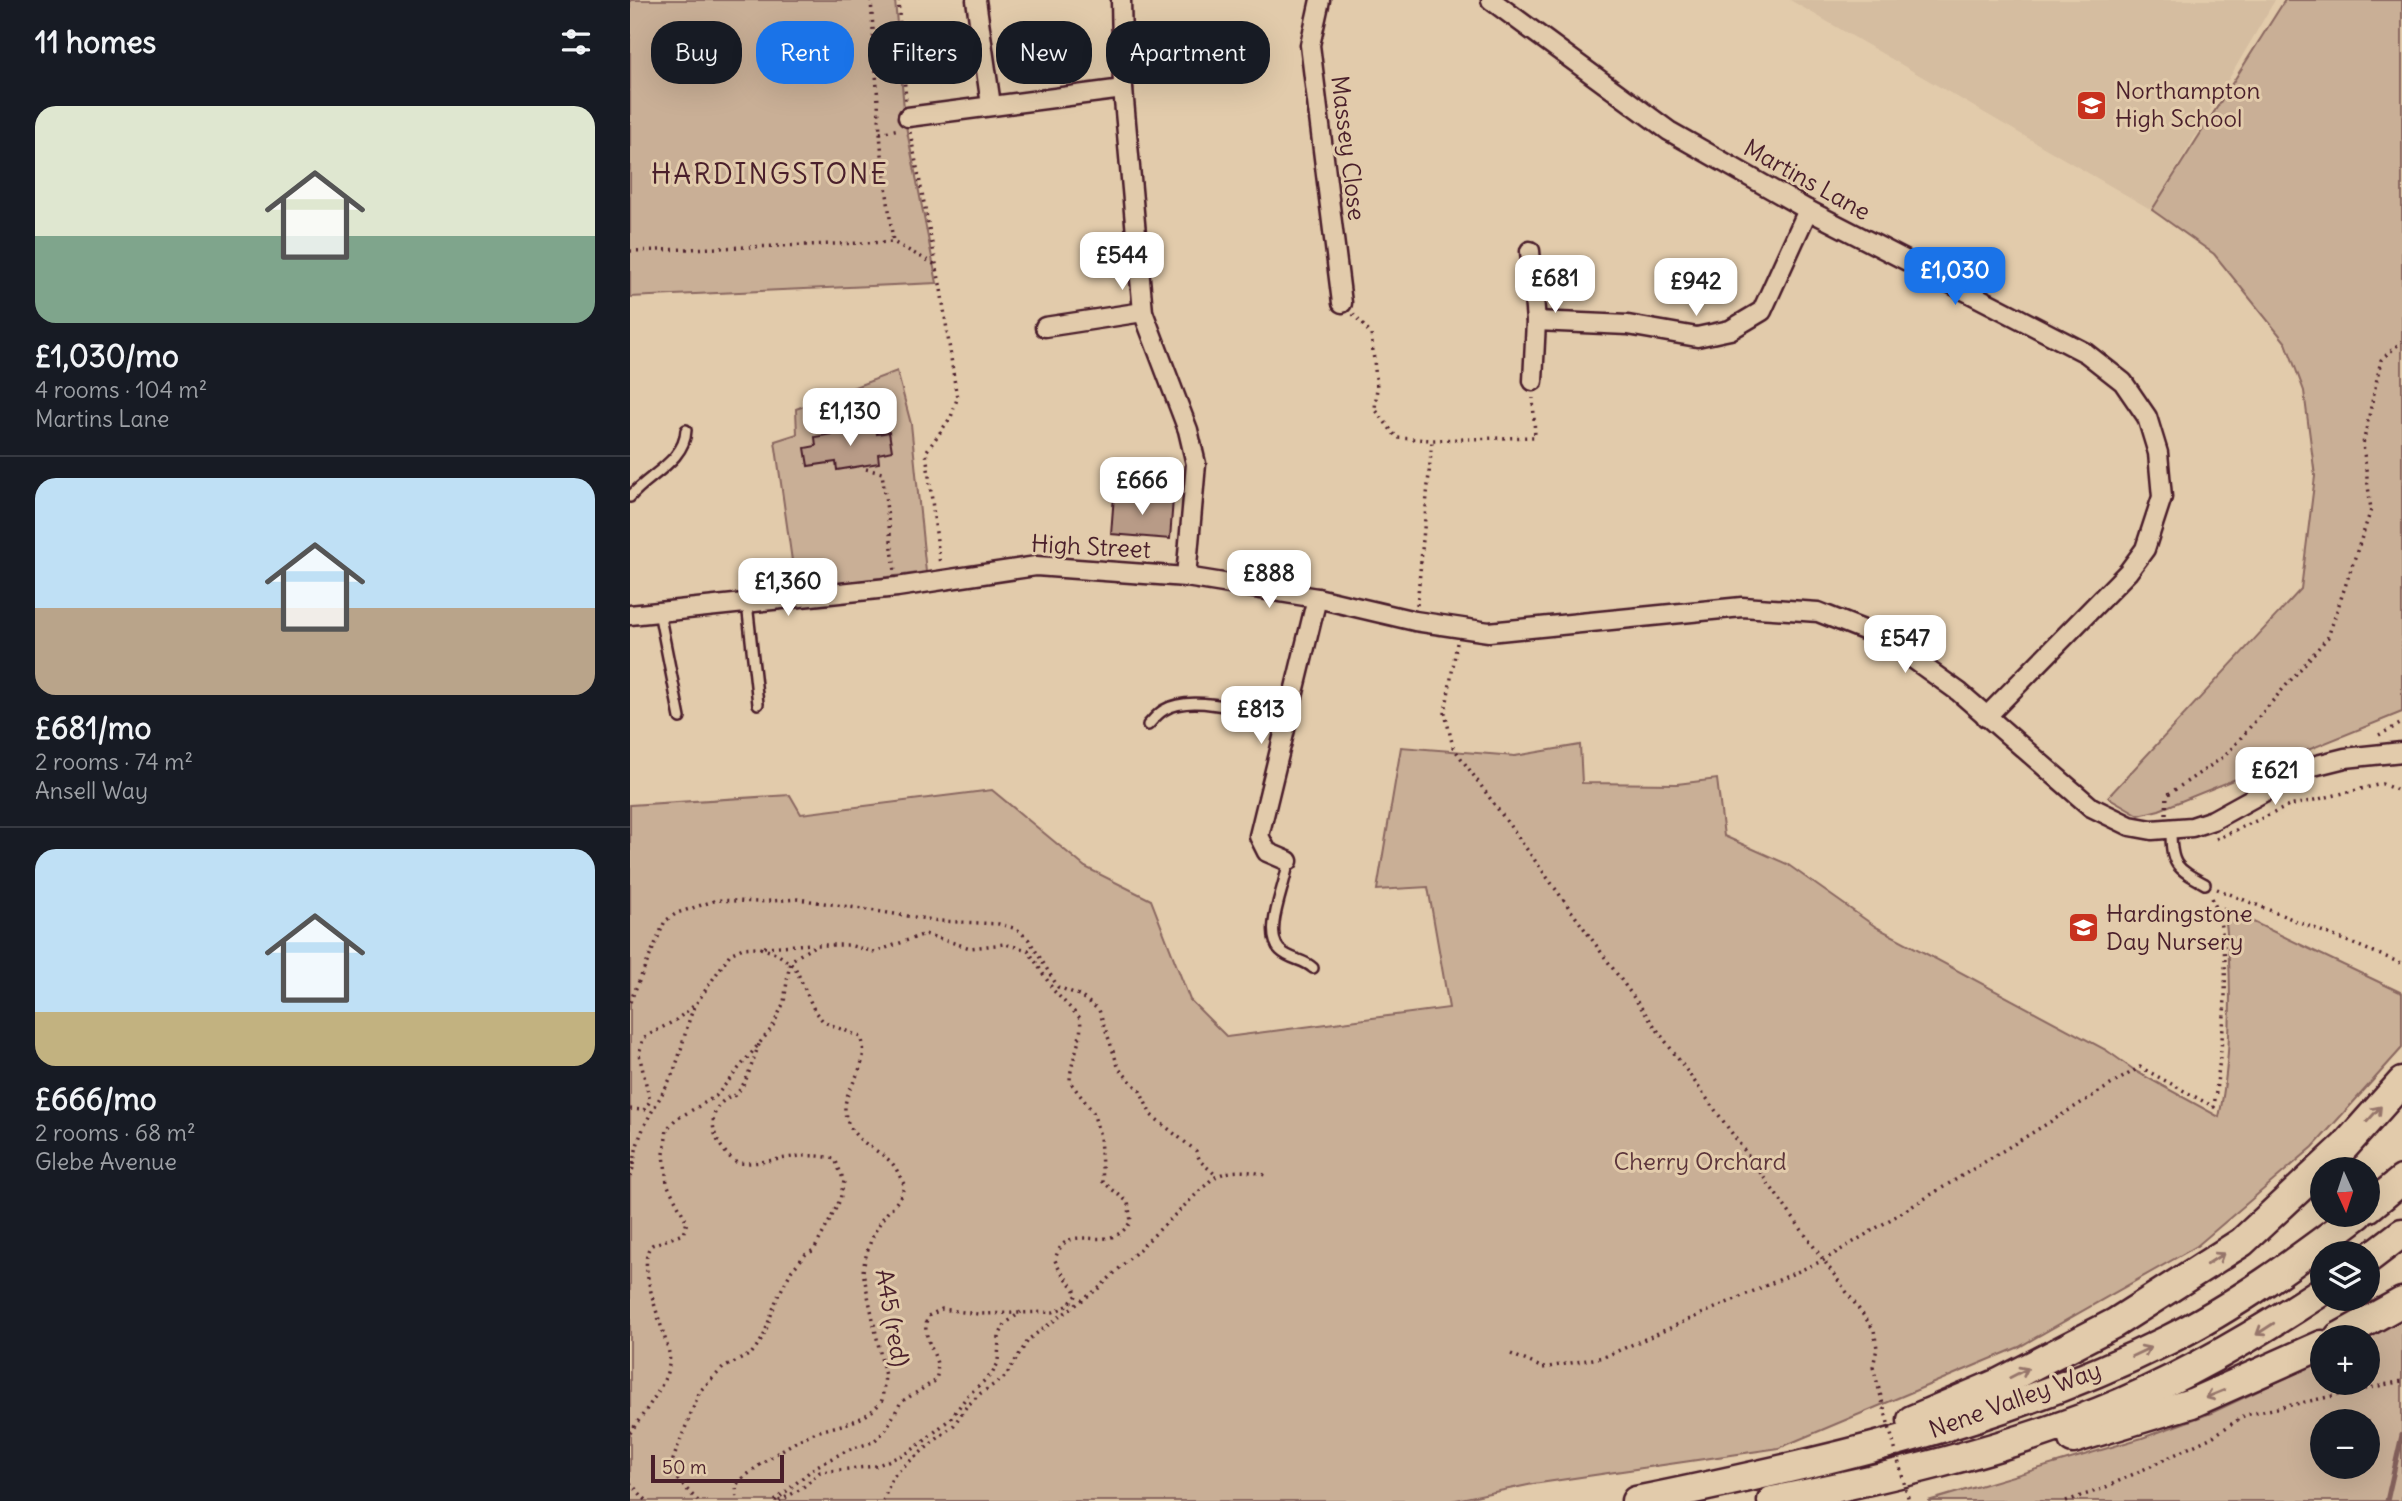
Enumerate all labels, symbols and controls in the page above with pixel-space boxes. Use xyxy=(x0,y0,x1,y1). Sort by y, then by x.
chip: Buy xyxy=(651,21,742,84)
chip: Rent xyxy=(756,21,854,84)
chip: Filters xyxy=(868,21,982,84)
chip: New xyxy=(996,21,1092,84)
chip: Apartment xyxy=(1106,21,1270,84)
text: 11 homes xyxy=(35,23,156,61)
icon: filters xyxy=(557,23,595,61)
street label: Massey Close xyxy=(1325,74,1373,222)
place label: Northampton High School xyxy=(2115,75,2260,133)
school or university icon: Northampton High School xyxy=(2075,88,2109,122)
street label: Martins Lane xyxy=(1739,132,1876,226)
icon: home xyxy=(252,152,378,278)
district label: HARDINGSTONE xyxy=(651,156,889,192)
pin: £544 xyxy=(1081,232,1163,292)
text: £544 xyxy=(1096,240,1148,269)
pin: £1,030 xyxy=(1898,247,2012,307)
text: £1,030 xyxy=(1920,255,1990,284)
pin: £681 xyxy=(1514,256,1596,315)
pin: £942 xyxy=(1655,258,1737,318)
text: £681 xyxy=(1531,263,1579,292)
text: £942 xyxy=(1670,266,1722,295)
text: £1,030/mo xyxy=(35,337,179,375)
text: 4 rooms · 104 m² xyxy=(35,375,207,404)
pin: £1,130 xyxy=(793,388,907,448)
text: £1,130 xyxy=(819,396,881,425)
text: Martins Lane xyxy=(35,404,169,433)
pin: £666 xyxy=(1101,458,1183,517)
text: £666 xyxy=(1116,465,1168,494)
icon: home xyxy=(252,524,378,650)
street label: High Street xyxy=(1031,528,1152,564)
pin: £888 xyxy=(1228,550,1310,610)
pin: £1,360 xyxy=(731,558,845,618)
text: £888 xyxy=(1243,558,1295,587)
text: £1,360 xyxy=(754,566,822,595)
pin: £547 xyxy=(1864,616,1946,675)
text: £547 xyxy=(1880,623,1930,652)
pin: £813 xyxy=(1220,686,1302,746)
text: £813 xyxy=(1237,694,1285,723)
text: £681/mo xyxy=(35,709,151,747)
text: 2 rooms · 74 m² xyxy=(35,747,193,776)
pin: £621 xyxy=(2234,748,2316,807)
text: £621 xyxy=(2251,755,2299,784)
text: Ansell Way xyxy=(35,776,148,805)
icon: home xyxy=(252,895,378,1021)
place label: Hardingstone Day Nursery xyxy=(2106,898,2253,956)
school or university icon: Hardingstone Day Nursery xyxy=(2066,911,2100,945)
text: £666/mo xyxy=(35,1080,157,1118)
one-way arrow xyxy=(2365,1106,2382,1123)
text: 2 rooms · 68 m² xyxy=(35,1118,196,1147)
park label: Cherry Orchard xyxy=(1613,1146,1787,1176)
text: Glebe Avenue xyxy=(35,1147,177,1176)
north arrow xyxy=(2310,1157,2380,1227)
map controls xyxy=(2310,1157,2380,1479)
button: layers xyxy=(2310,1241,2380,1311)
one-way arrow xyxy=(2205,1252,2225,1266)
street label: A45 (red) xyxy=(870,1267,916,1369)
one-way arrow xyxy=(2256,1322,2276,1336)
button: + xyxy=(2310,1325,2380,1395)
one-way arrow xyxy=(2130,1345,2151,1358)
street label: Nene Valley Way xyxy=(1925,1354,2105,1444)
one-way arrow xyxy=(2008,1365,2029,1379)
one-way arrow xyxy=(2205,1388,2227,1401)
button: − xyxy=(2310,1409,2380,1479)
scale bar xyxy=(651,1452,784,1484)
text: 50 m xyxy=(662,1455,707,1479)

